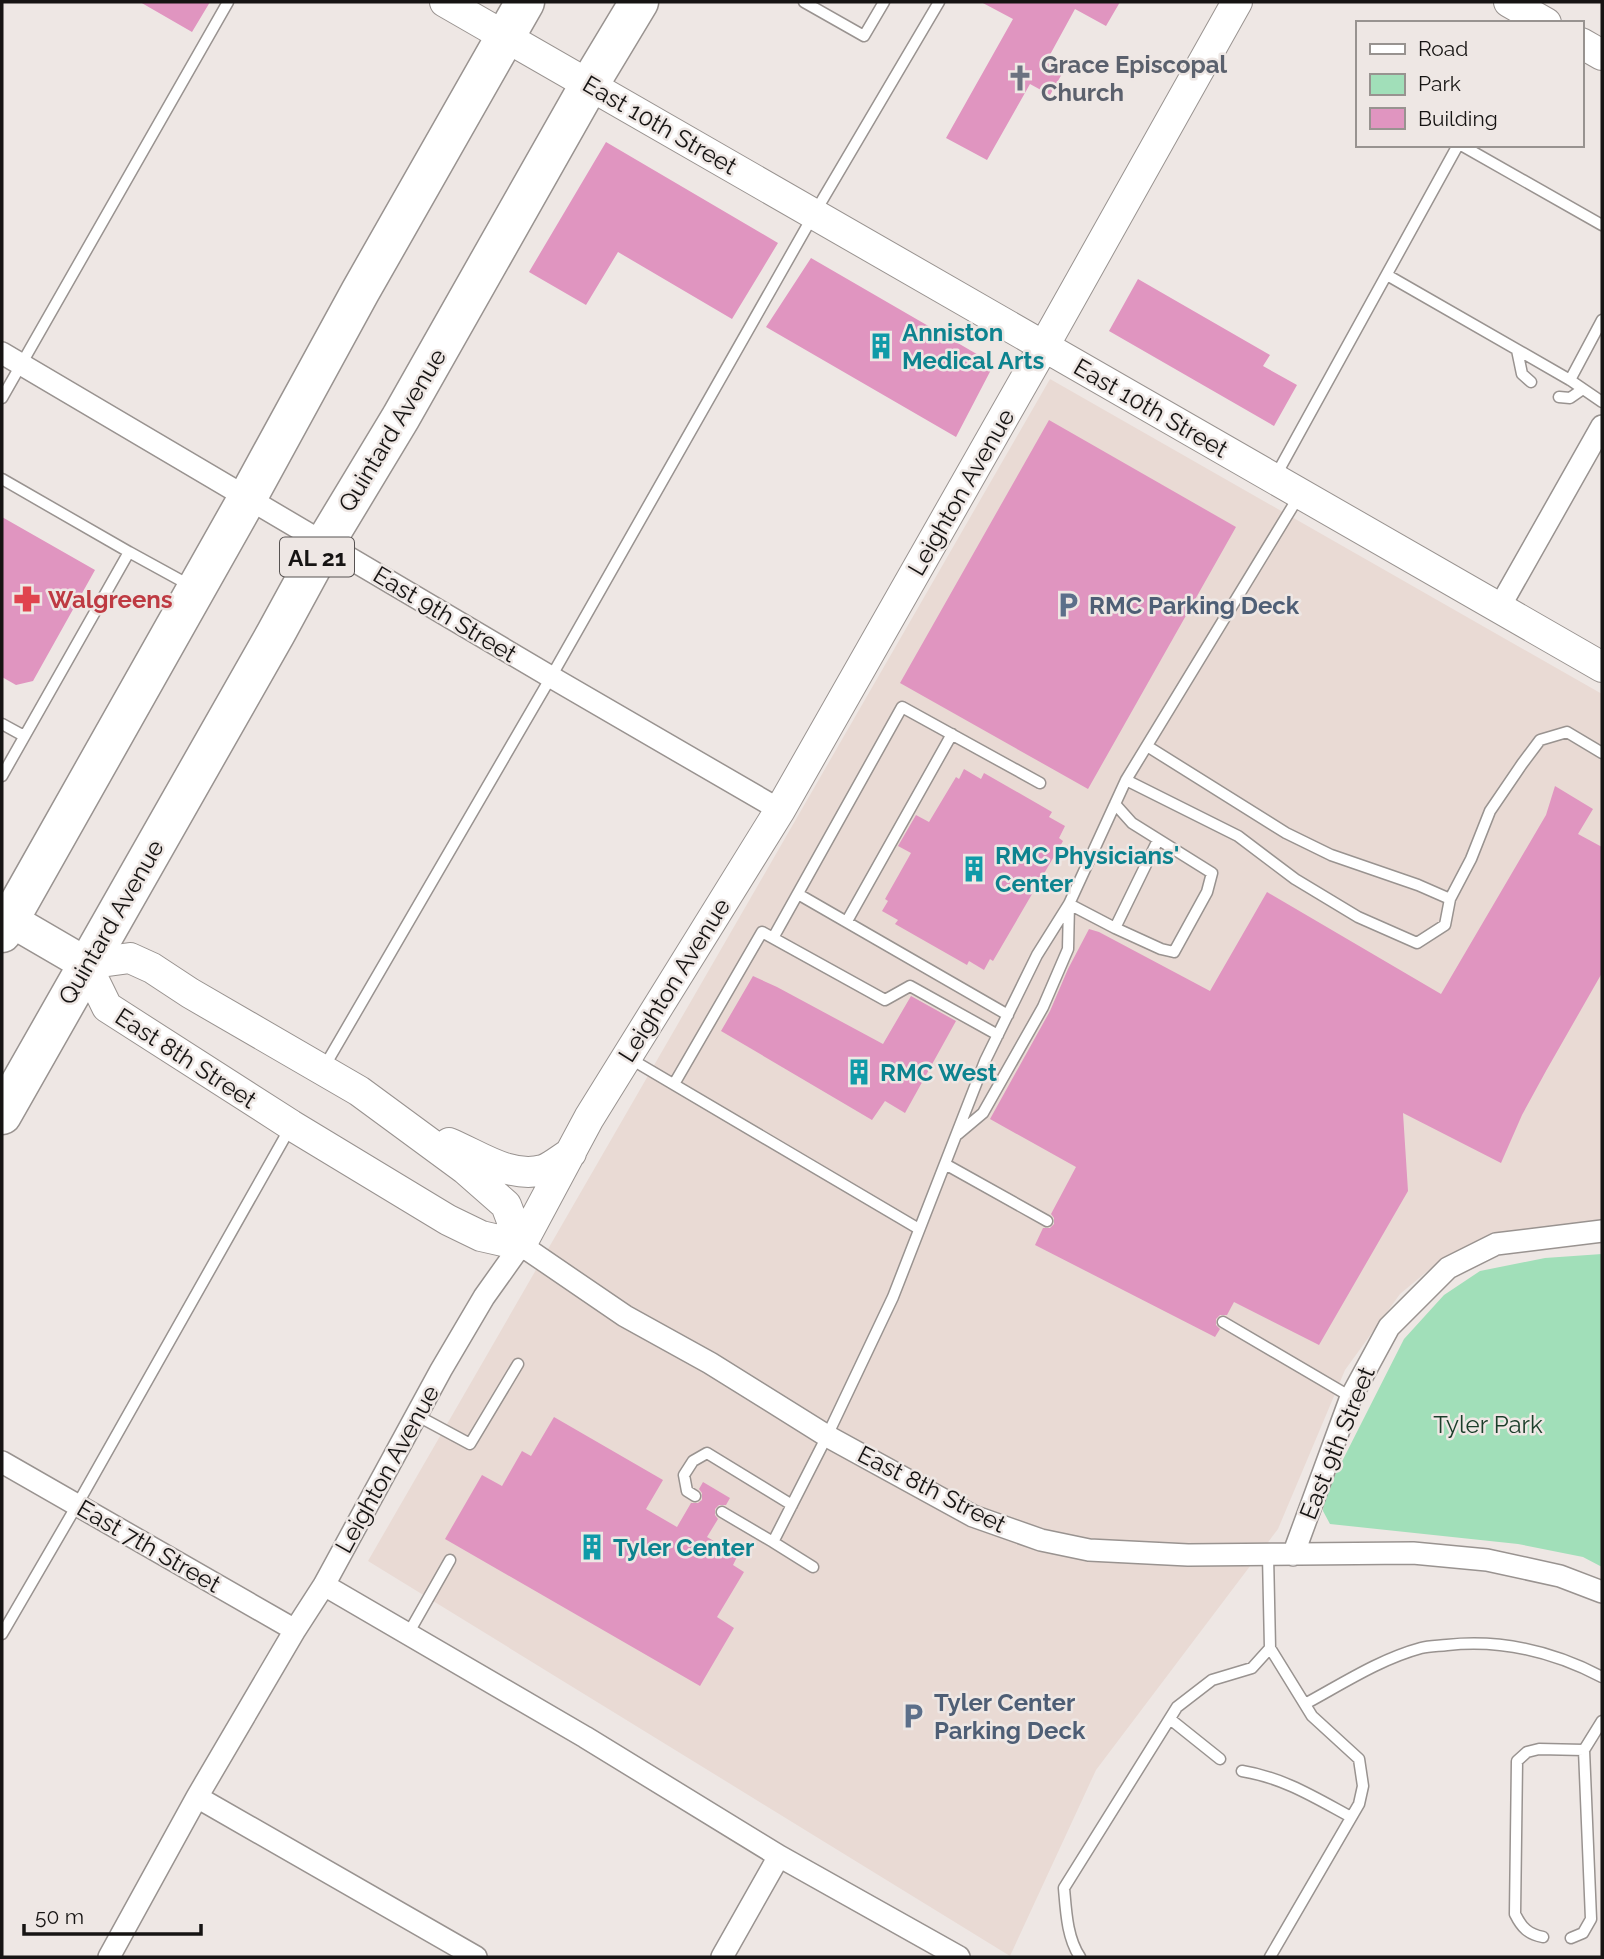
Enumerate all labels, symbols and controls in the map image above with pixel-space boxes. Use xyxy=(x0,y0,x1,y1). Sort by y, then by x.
legend xyxy=(1356,21,1583,147)
text: Road xyxy=(1418,36,1468,61)
place label: Grace Episcopal Church xyxy=(1041,50,1227,107)
church icon: Grace Episcopal Church xyxy=(1005,63,1035,93)
street label: East 10th Street xyxy=(578,69,742,181)
text: Park xyxy=(1418,71,1461,96)
text: Building xyxy=(1418,106,1498,131)
place label: Anniston Medical Arts xyxy=(902,318,1044,375)
building icon: Anniston Medical Arts xyxy=(866,331,896,361)
street label: Quintard Avenue xyxy=(332,343,452,517)
street label: East 10th Street xyxy=(1069,352,1233,464)
street label: Leighton Avenue xyxy=(902,404,1020,580)
road number: AL 21 xyxy=(280,538,354,576)
street label: East 9th Street xyxy=(368,560,522,668)
pharmacy icon: Walgreens xyxy=(12,584,42,614)
place label: Walgreens xyxy=(48,585,173,614)
parking icon: RMC Parking Deck xyxy=(1053,590,1083,620)
place label: RMC Parking Deck xyxy=(1089,591,1300,620)
street label: Quintard Avenue xyxy=(52,835,170,1009)
place label: RMC Physicians' Center xyxy=(995,841,1179,898)
building icon: RMC Physicians' Center xyxy=(959,854,989,884)
street label: Leighton Avenue xyxy=(612,893,736,1067)
street label: East 8th Street xyxy=(110,1002,262,1114)
building icon: RMC West xyxy=(844,1057,874,1087)
place label: RMC West xyxy=(880,1058,997,1087)
street label: East 9th Street xyxy=(1293,1362,1381,1524)
street label: Leighton Avenue xyxy=(329,1380,445,1558)
park label: Tyler Park xyxy=(1433,1410,1543,1439)
street label: East 8th Street xyxy=(853,1439,1011,1539)
street label: East 7th Street xyxy=(72,1493,226,1599)
building icon: Tyler Center xyxy=(577,1532,607,1562)
place label: Tyler Center xyxy=(613,1533,754,1562)
place label: Tyler Center Parking Deck xyxy=(934,1688,1086,1745)
parking icon: Tyler Center Parking Deck xyxy=(898,1701,928,1731)
scale bar xyxy=(24,1892,201,1936)
text: 50 m xyxy=(35,1904,84,1929)

